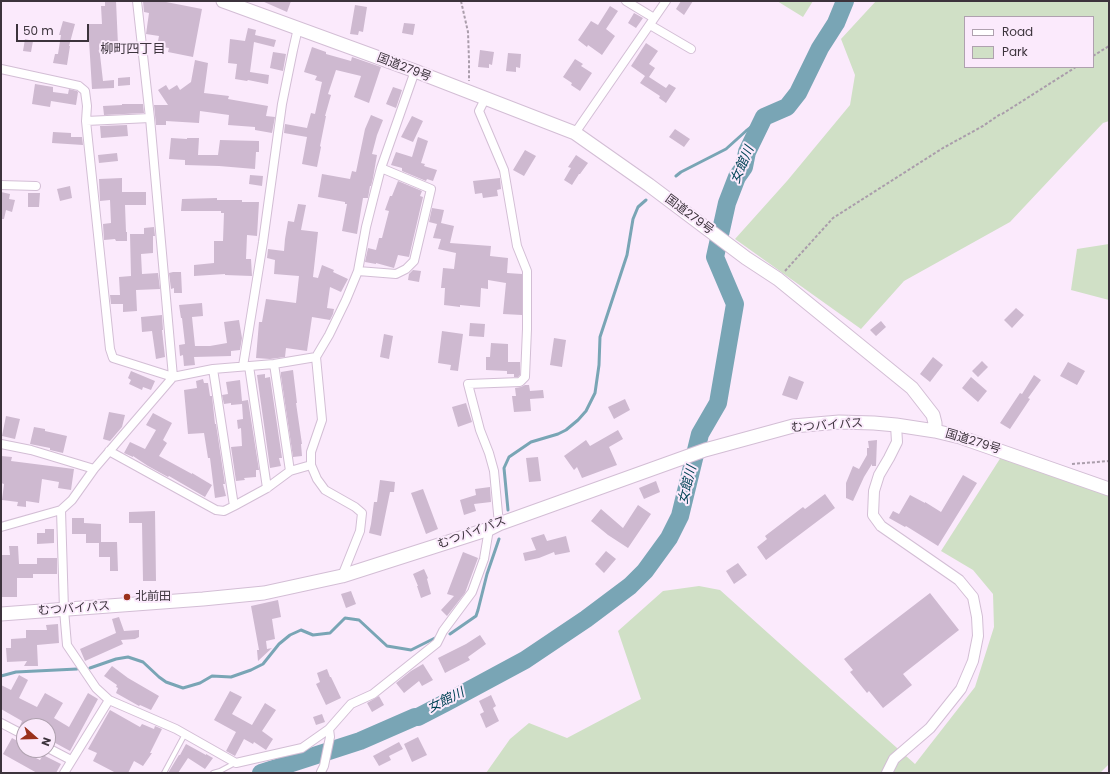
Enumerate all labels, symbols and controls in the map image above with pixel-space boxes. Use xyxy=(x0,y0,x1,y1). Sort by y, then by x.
scale bar xyxy=(18,16,91,42)
legend xyxy=(964,16,1094,68)
text: 50 m xyxy=(23,22,54,39)
text: Road xyxy=(1002,23,1033,40)
district label: 柳町四丁目 xyxy=(101,42,165,58)
text: Park xyxy=(1002,43,1028,60)
street label: 国道279号 xyxy=(375,51,433,85)
water label: 女館川 xyxy=(728,144,758,186)
street label: 国道279号 xyxy=(662,192,716,238)
street label: むつバイパス xyxy=(791,416,863,436)
street label: 国道279号 xyxy=(944,427,1002,457)
water label: 女館川 xyxy=(676,464,700,506)
street label: むつバイパス xyxy=(436,514,508,552)
place label: 北前田 xyxy=(135,590,171,604)
marker: 北前田 xyxy=(122,592,132,602)
street label: むつバイパス xyxy=(38,599,110,619)
water label: 女館川 xyxy=(425,685,467,717)
north arrow xyxy=(16,718,56,758)
text: N xyxy=(37,735,55,748)

